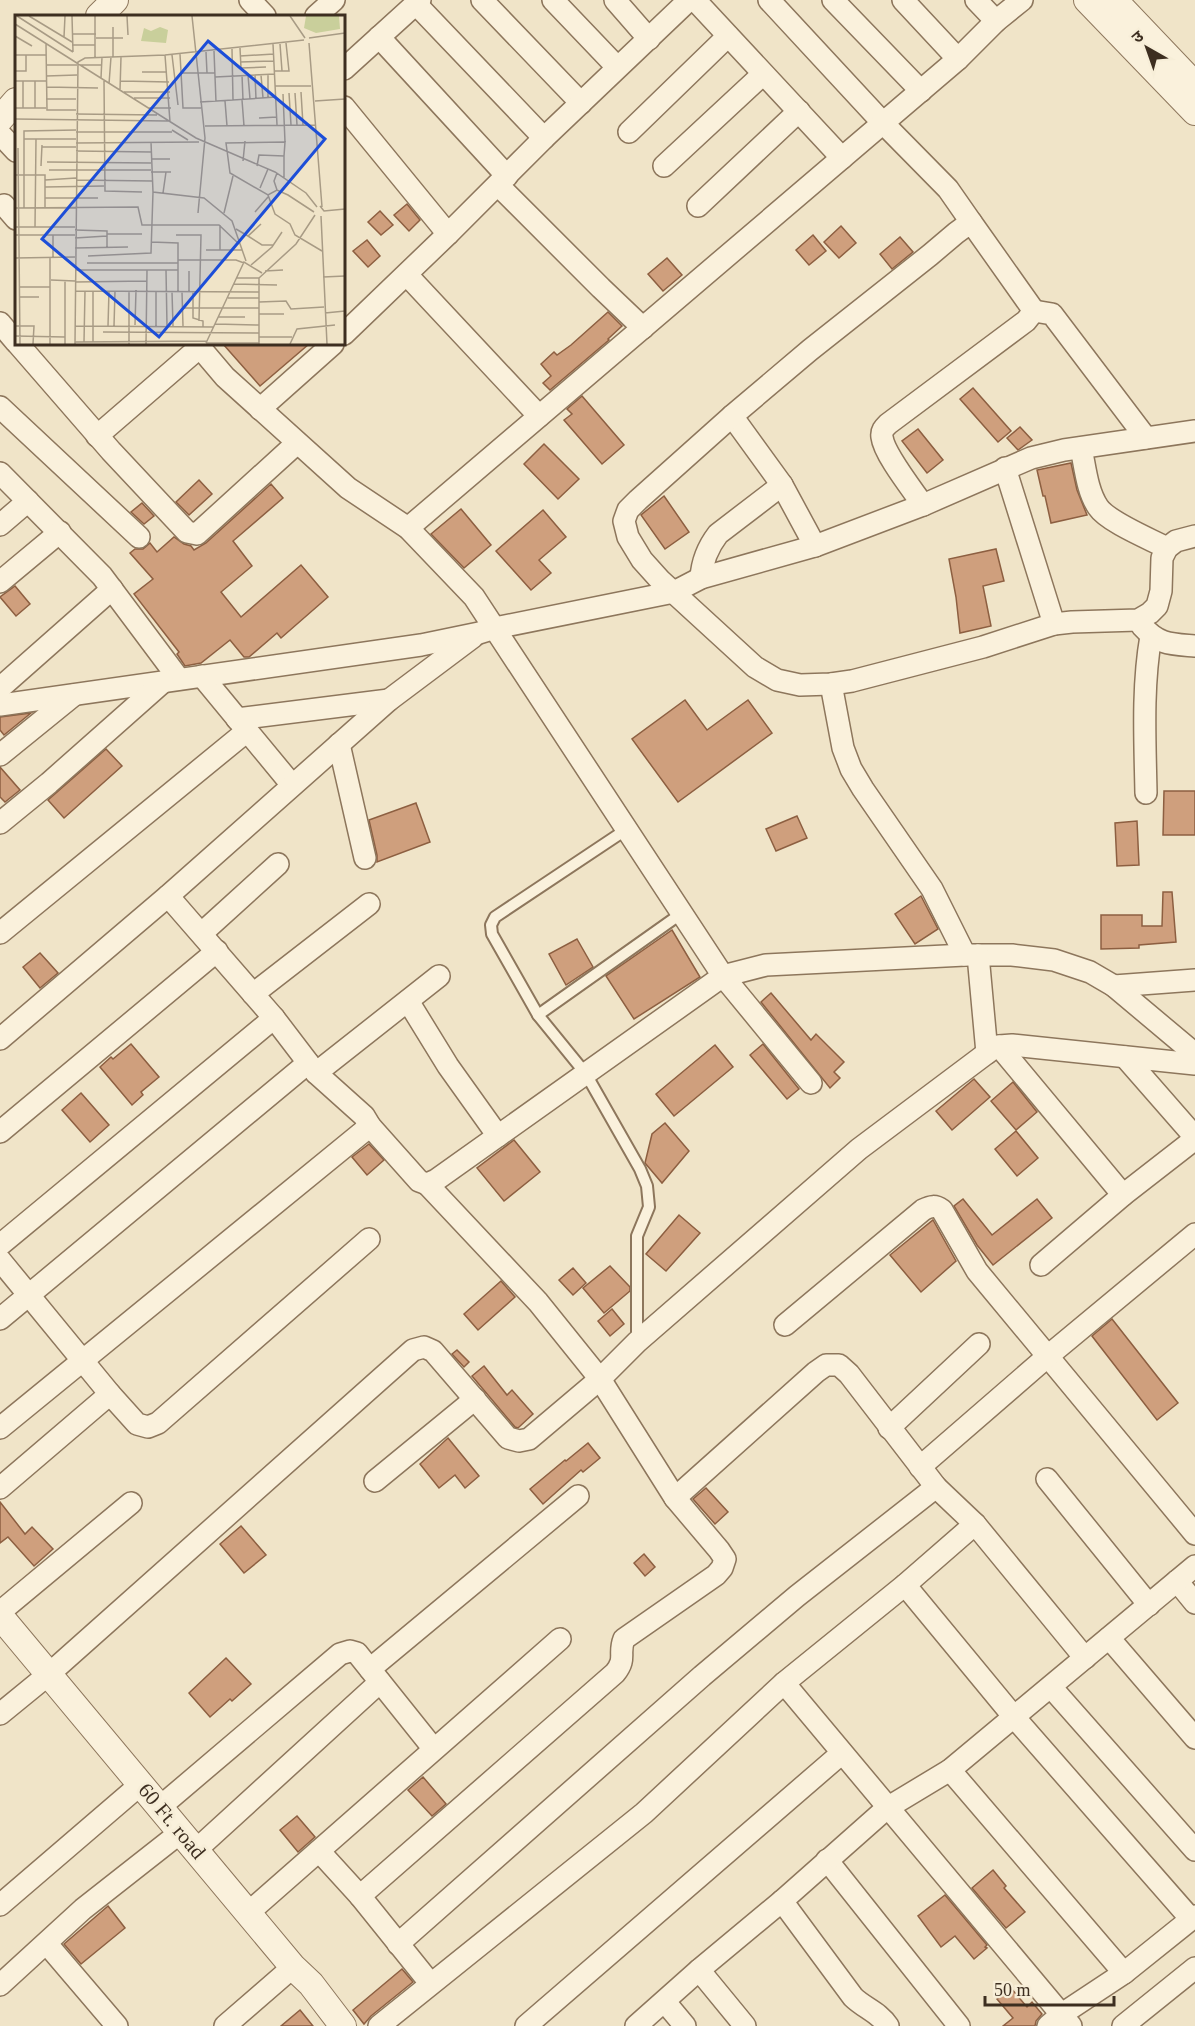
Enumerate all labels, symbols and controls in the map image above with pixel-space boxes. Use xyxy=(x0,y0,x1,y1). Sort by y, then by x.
inset map xyxy=(15,15,345,345)
north arrow xyxy=(1117,18,1177,78)
text: उ xyxy=(1129,27,1147,46)
street label: 60 Ft. road xyxy=(133,1778,211,1864)
scale bar xyxy=(985,1969,1114,2007)
text: 50 m xyxy=(994,1980,1031,2000)

